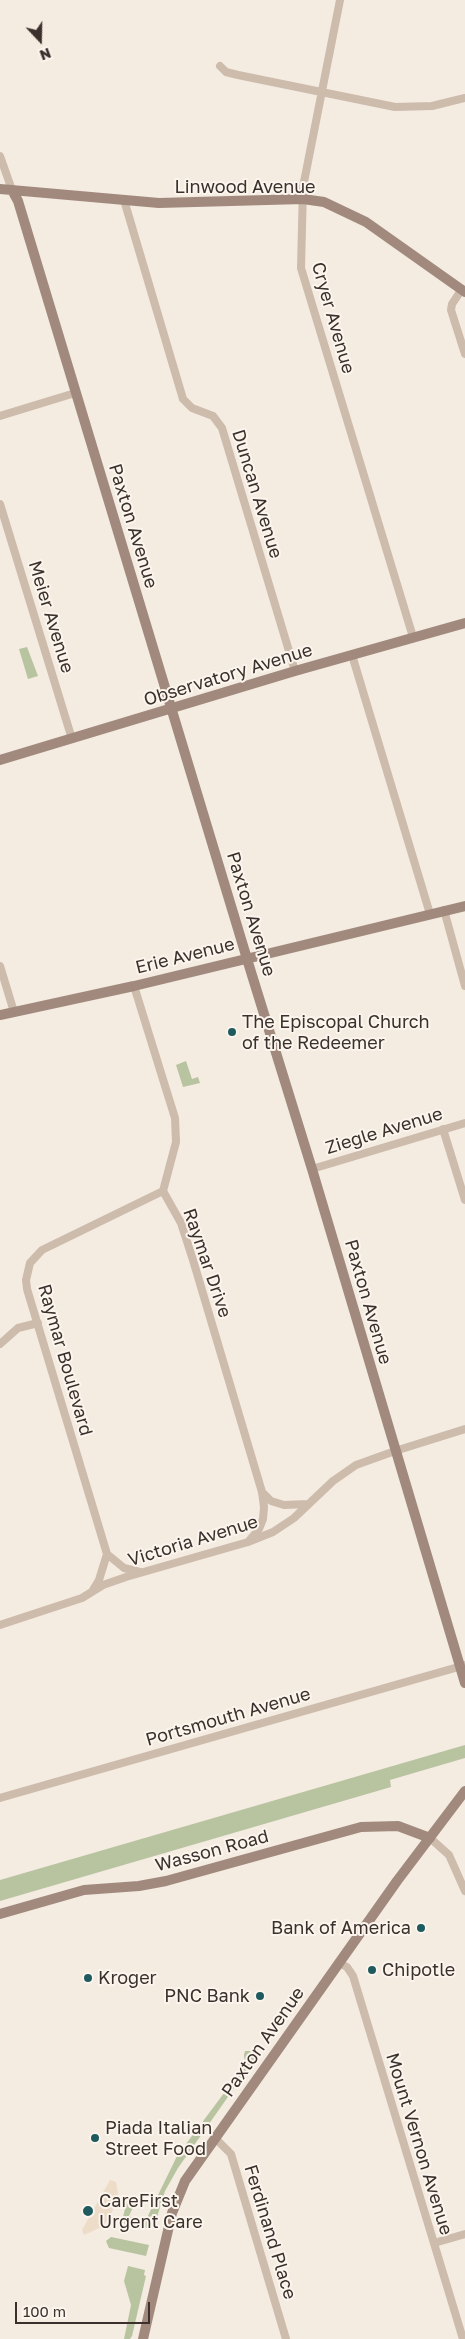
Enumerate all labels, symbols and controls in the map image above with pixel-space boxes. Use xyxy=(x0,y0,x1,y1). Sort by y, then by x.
north arrow xyxy=(15,15,65,65)
text: N xyxy=(38,45,54,64)
street label: Linwood Avenue xyxy=(174,176,316,198)
street label: Cryer Avenue xyxy=(307,260,359,376)
street label: Duncan Avenue xyxy=(227,427,287,561)
street label: Paxton Avenue xyxy=(104,461,162,591)
street label: Meier Avenue xyxy=(24,558,78,676)
street label: Observatory Avenue xyxy=(141,639,315,711)
street label: Paxton Avenue xyxy=(222,849,280,979)
street label: Erie Avenue xyxy=(133,933,237,979)
place label: The Episcopal Church of the Redeemer xyxy=(242,1011,430,1054)
marker: The Episcopal Church of the Redeemer xyxy=(226,1026,238,1038)
street label: Ziegle Avenue xyxy=(323,1103,445,1159)
street label: Raymar Drive xyxy=(178,1206,236,1320)
street label: Paxton Avenue xyxy=(340,1237,396,1367)
street label: Raymar Boulevard xyxy=(33,1282,97,1438)
street label: Victoria Avenue xyxy=(125,1511,261,1571)
street label: Portsmouth Avenue xyxy=(143,1683,313,1751)
street label: Wasson Road xyxy=(153,1826,271,1876)
place label: Bank of America xyxy=(271,1917,411,1939)
marker: Bank of America xyxy=(415,1922,427,1934)
place label: Chipotle xyxy=(382,1959,455,1981)
marker: Chipotle xyxy=(366,1964,378,1976)
place label: Kroger xyxy=(98,1967,157,1989)
marker: Kroger xyxy=(82,1972,94,1984)
street label: Paxton Avenue xyxy=(217,1983,309,2101)
place label: PNC Bank xyxy=(164,1985,250,2007)
marker: PNC Bank xyxy=(254,1990,266,2002)
street label: Mount Vernon Avenue xyxy=(381,2050,457,2238)
place label: Piada Italian Street Food xyxy=(105,2117,212,2160)
marker: Piada Italian Street Food xyxy=(89,2132,101,2144)
street label: Ferdinand Place xyxy=(239,2162,301,2302)
place label: CareFirst Urgent Care xyxy=(99,2190,203,2232)
marker: CareFirst Urgent Care xyxy=(81,2204,95,2218)
scale bar xyxy=(18,2292,152,2324)
text: 100 m xyxy=(23,2302,66,2320)

